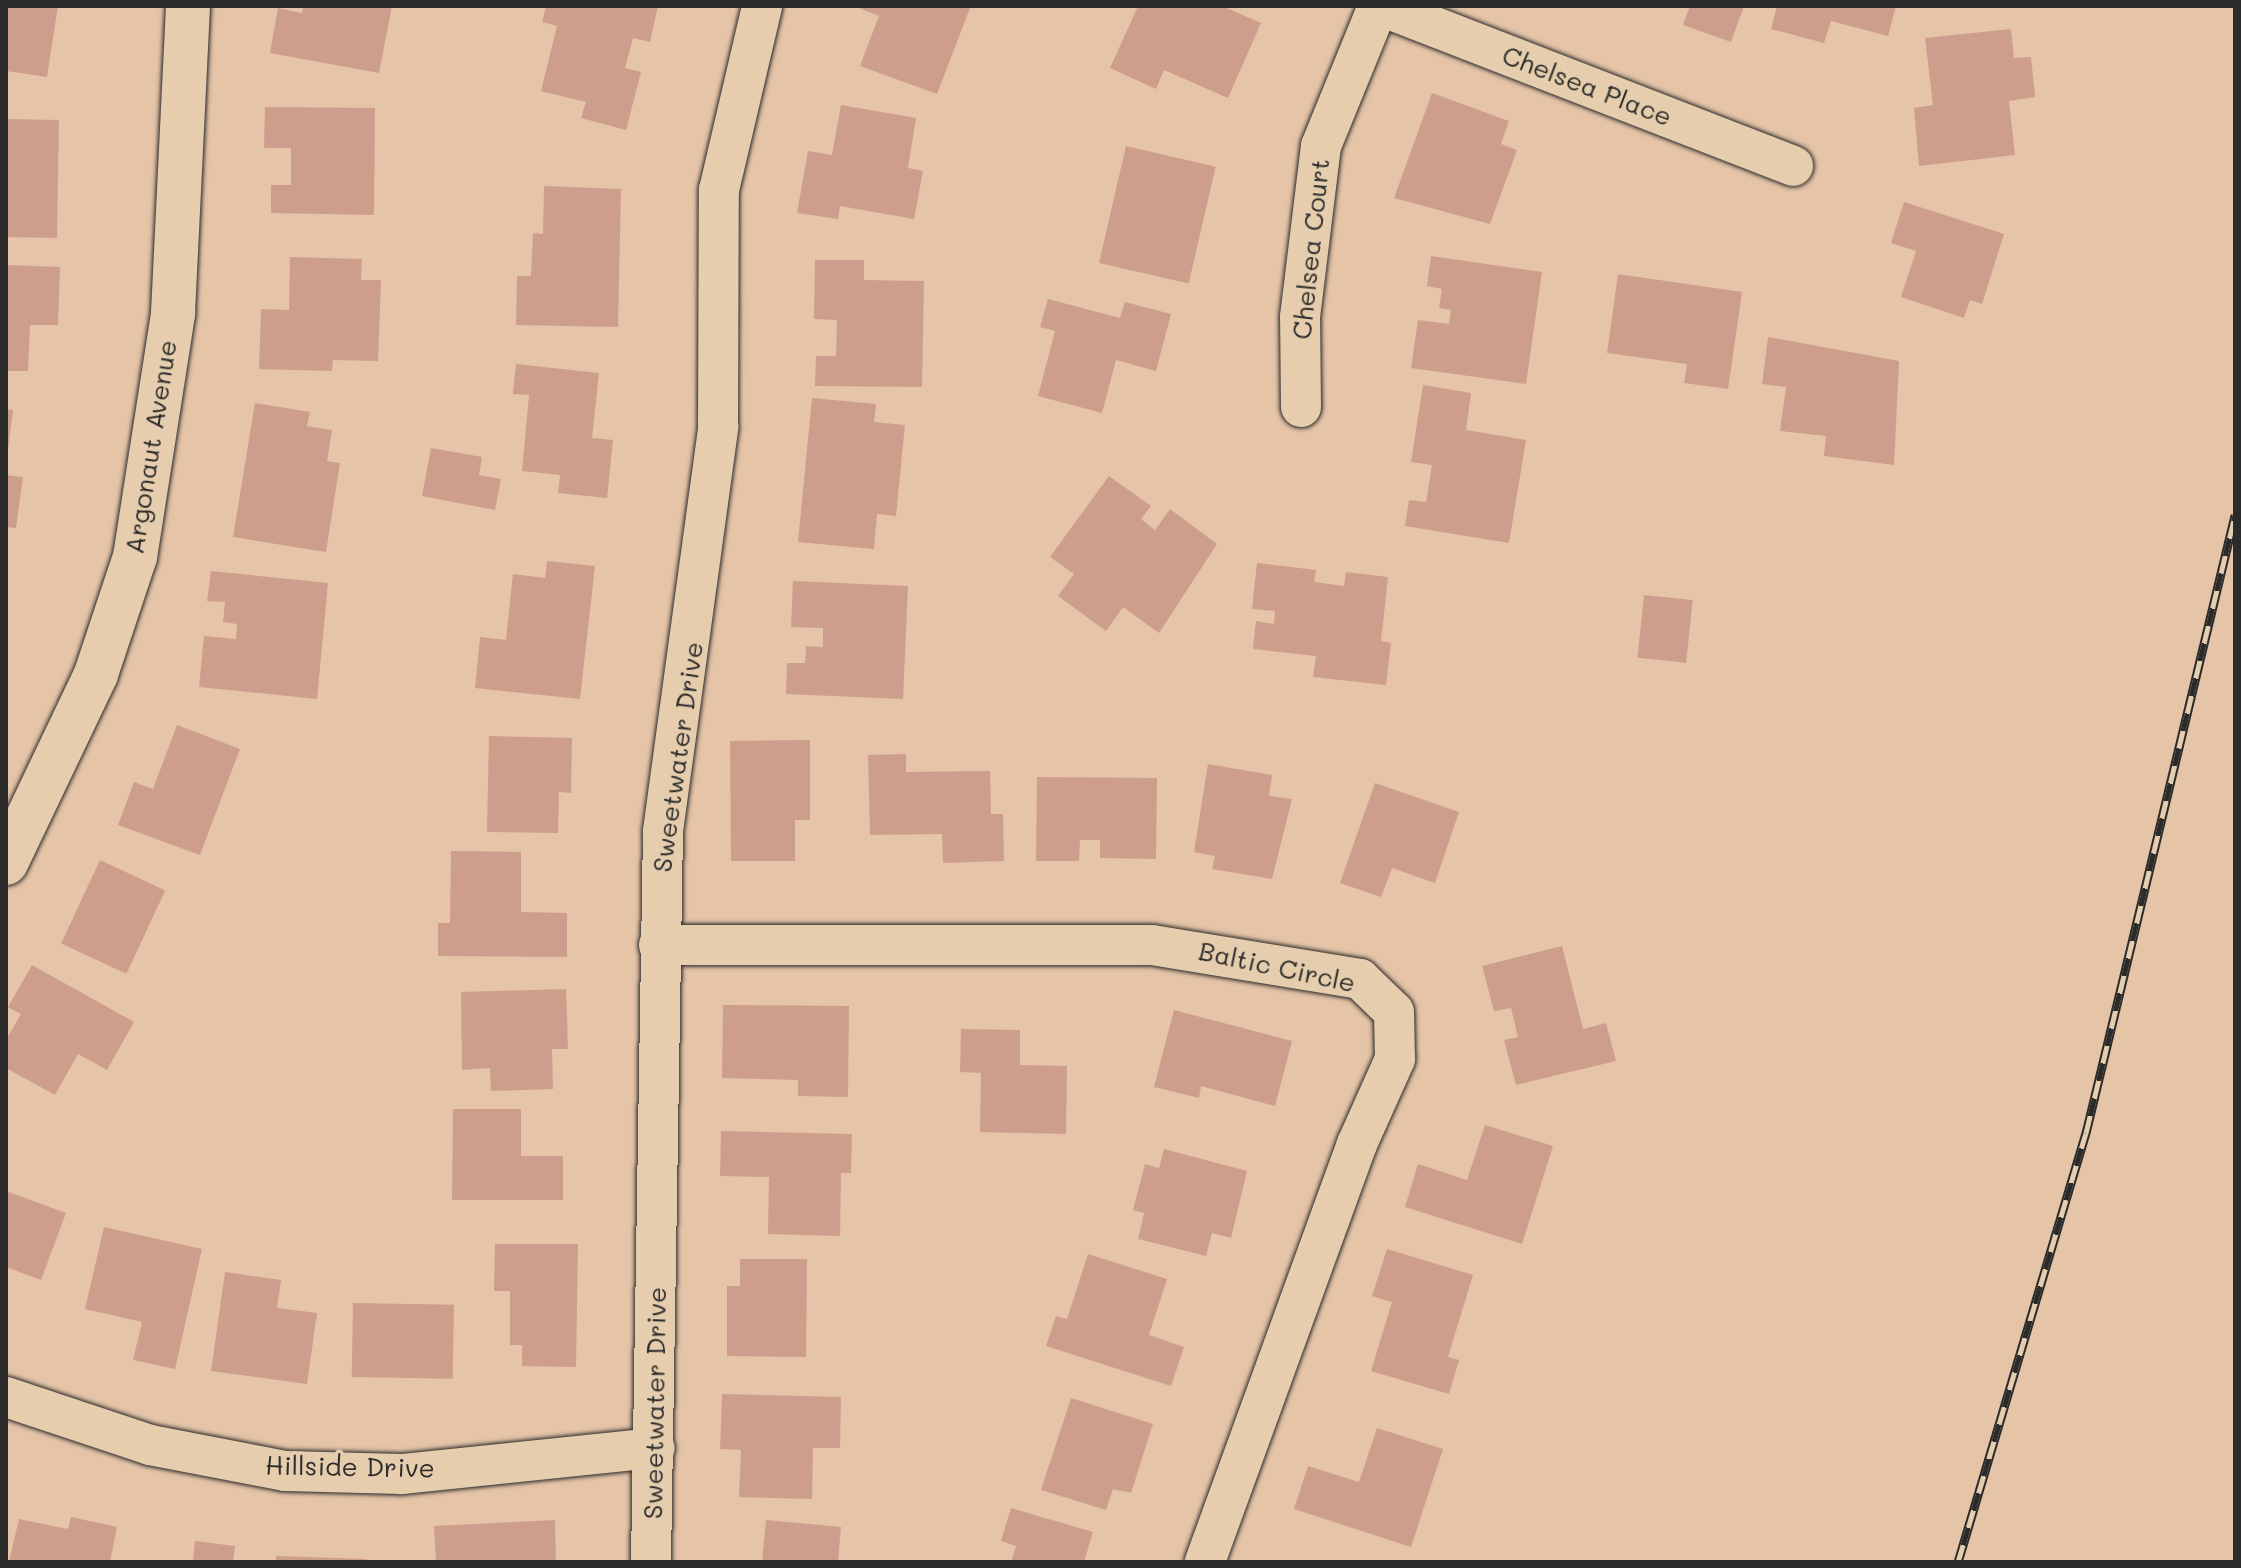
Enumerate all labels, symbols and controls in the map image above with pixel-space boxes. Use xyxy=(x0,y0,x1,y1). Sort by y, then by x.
street label: Chelsea Place xyxy=(1498,39,1676,133)
street label: Chelsea Court xyxy=(1286,157,1336,341)
street label: Argonaut Avenue xyxy=(119,338,183,556)
street label: Sweetwater Drive xyxy=(646,640,710,874)
street label: Baltic Circle xyxy=(1196,935,1358,999)
street label: Sweetwater Drive xyxy=(637,1287,673,1519)
street label: Hillside Drive xyxy=(265,1450,435,1484)

